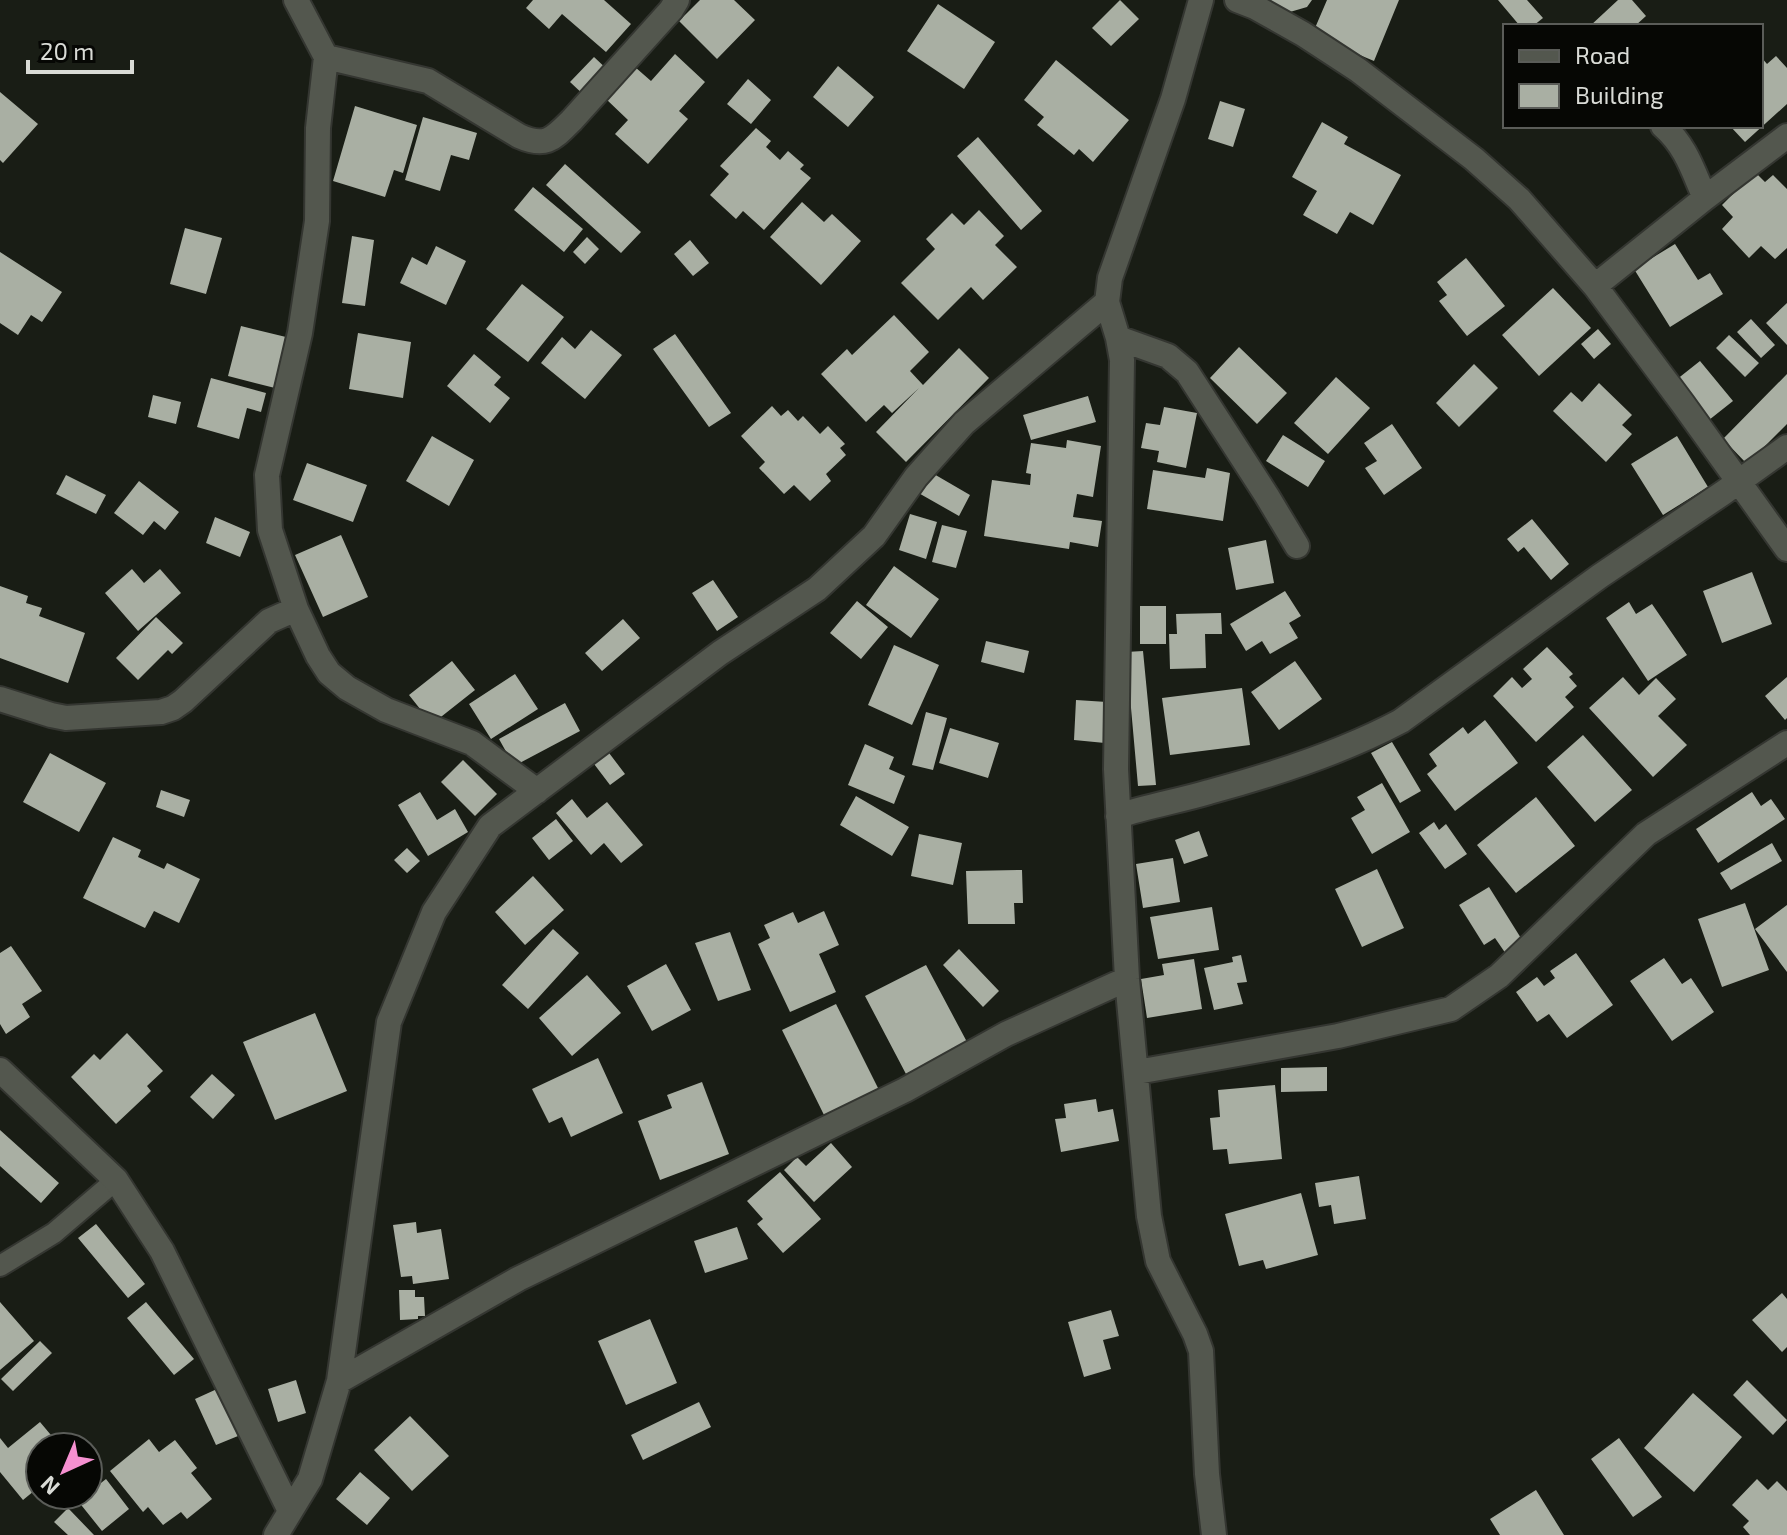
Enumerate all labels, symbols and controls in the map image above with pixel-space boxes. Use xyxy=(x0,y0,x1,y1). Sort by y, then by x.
scale bar xyxy=(28,24,132,74)
legend xyxy=(1503,24,1763,128)
text: 20 m xyxy=(40,36,94,65)
text: Road xyxy=(1575,40,1630,69)
text: Building xyxy=(1575,80,1664,109)
north arrow xyxy=(24,1431,104,1511)
text: N xyxy=(35,1471,64,1501)

